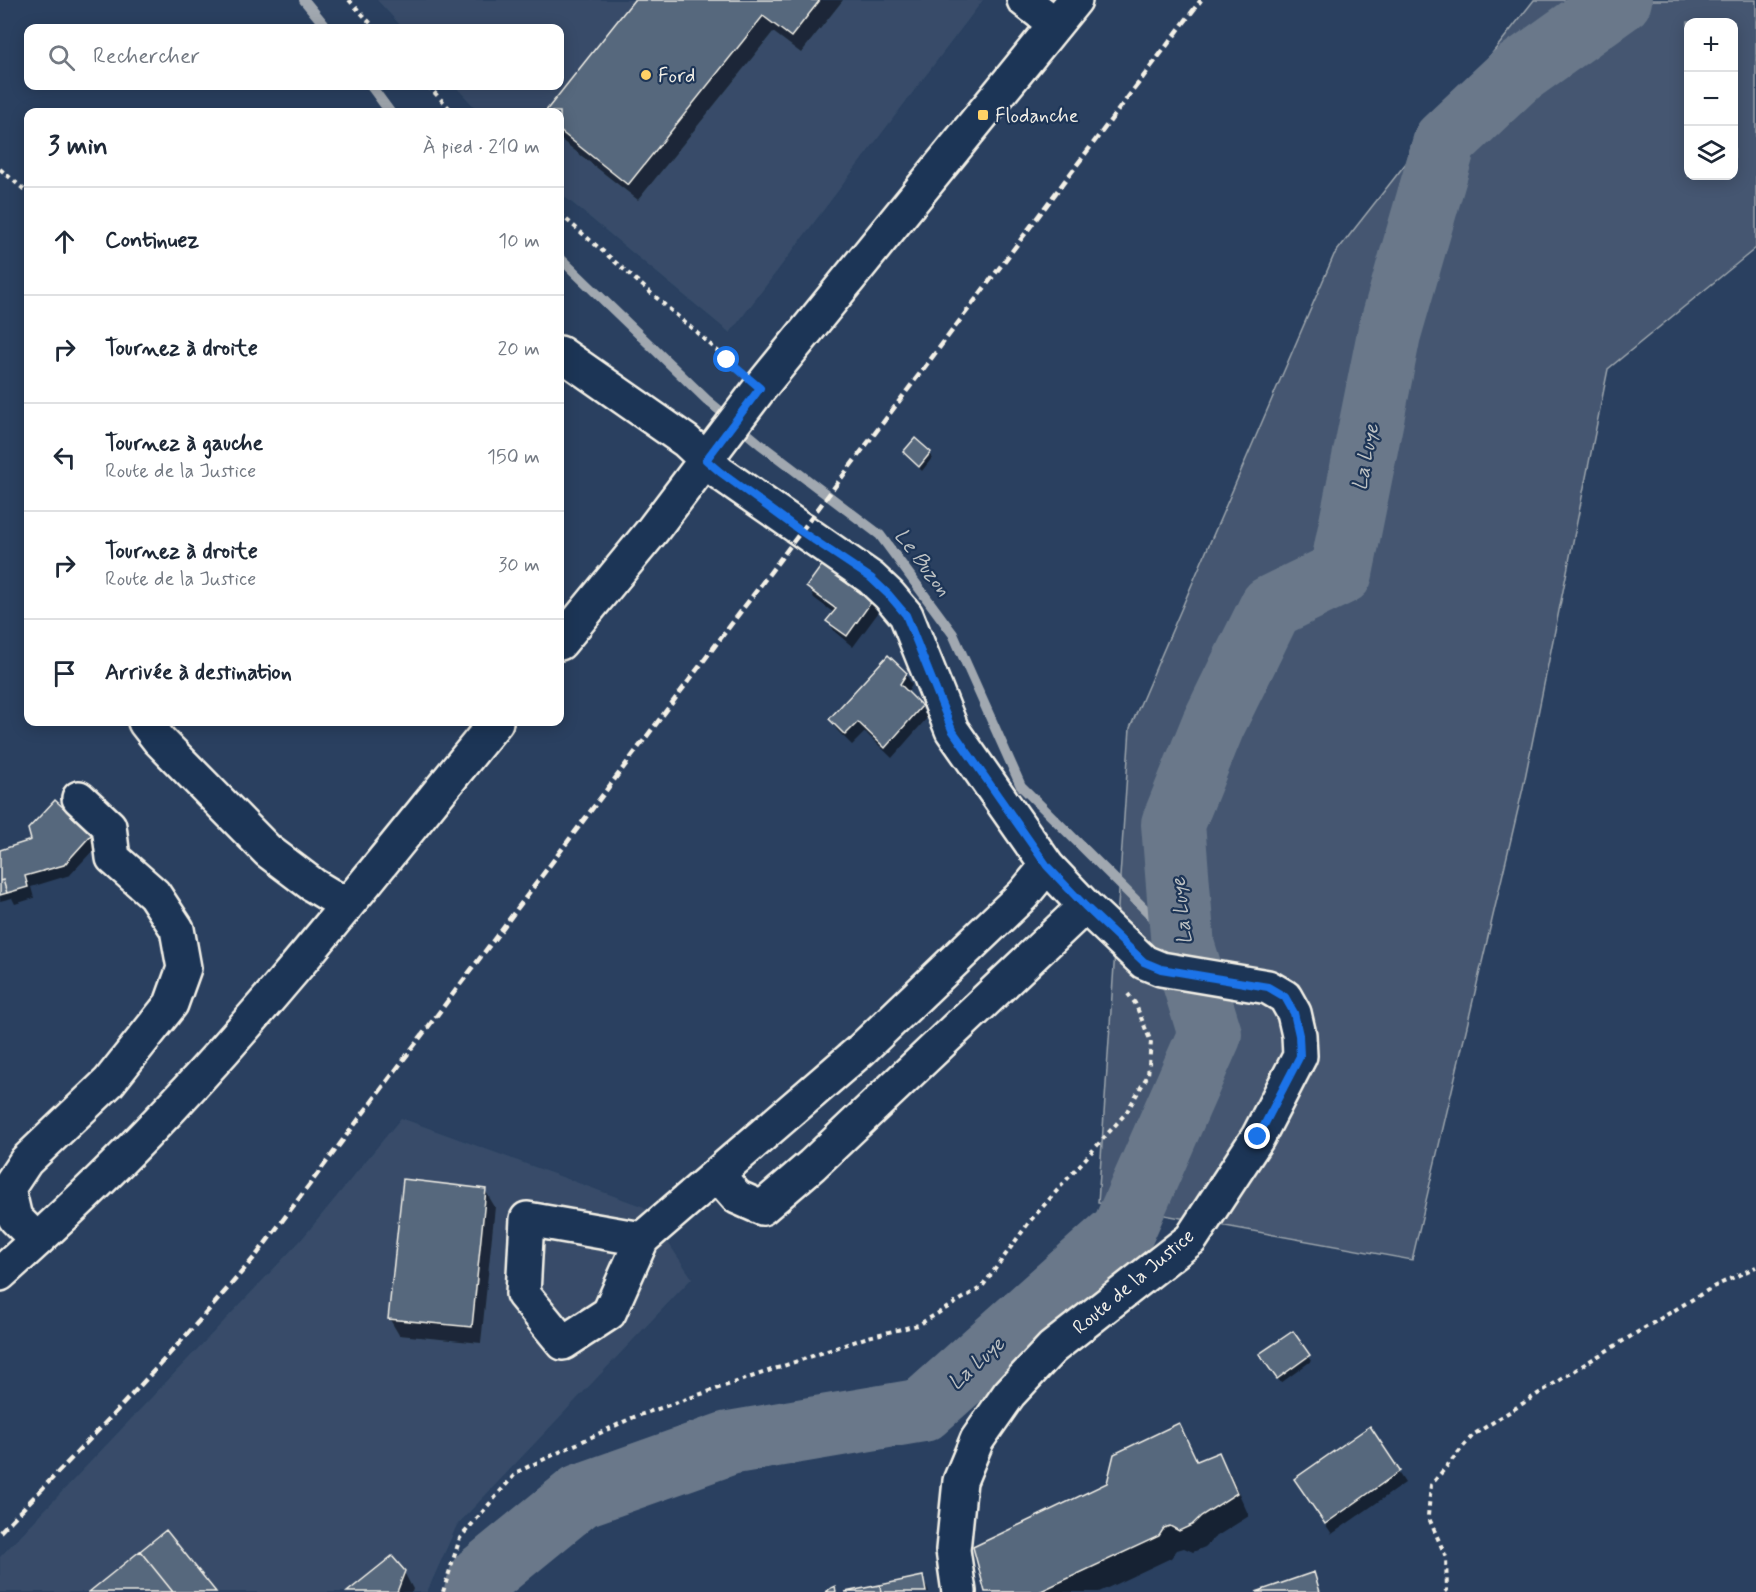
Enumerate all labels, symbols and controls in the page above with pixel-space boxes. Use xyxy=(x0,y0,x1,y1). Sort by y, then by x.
map controls xyxy=(1684,18,1738,180)
button: + xyxy=(1684,18,1738,72)
search box xyxy=(24,24,564,90)
icon: search xyxy=(45,41,78,74)
text: Rechercher xyxy=(93,43,200,71)
place label: Ford xyxy=(658,63,695,90)
marker: Ford xyxy=(639,68,653,82)
button: − xyxy=(1684,72,1738,126)
place label: Flodanche xyxy=(995,103,1079,130)
marker: Flodanche xyxy=(976,108,990,122)
button: layers xyxy=(1684,126,1738,180)
text: 3 min xyxy=(48,130,108,164)
text: À pied · 210 m xyxy=(423,134,540,161)
icon: ahead xyxy=(48,225,81,258)
text: Continuez xyxy=(105,227,199,255)
text: 10 m xyxy=(498,228,540,255)
icon: right xyxy=(48,333,81,366)
text: Tournez à droite xyxy=(105,335,258,363)
text: 20 m xyxy=(497,336,540,363)
route start xyxy=(713,346,739,372)
water label: La Luye xyxy=(1346,420,1386,493)
text: Tournez à gauche xyxy=(105,430,263,458)
icon: left xyxy=(48,441,81,474)
text: 150 m xyxy=(487,444,540,471)
text: Route de la Justice xyxy=(105,458,256,485)
water label: Le Buzon xyxy=(887,523,957,602)
text: Tournez à droite xyxy=(105,538,258,566)
icon: right xyxy=(48,549,81,582)
text: 30 m xyxy=(498,552,540,579)
text: Route de la Justice xyxy=(105,566,256,593)
icon: arrive xyxy=(48,657,81,690)
text: Arrivée à destination xyxy=(105,659,292,687)
water label: La Luye xyxy=(1164,875,1199,946)
route end xyxy=(1244,1123,1270,1149)
street label: Route de la Justice xyxy=(1067,1223,1201,1341)
water label: La Luye xyxy=(942,1330,1012,1397)

